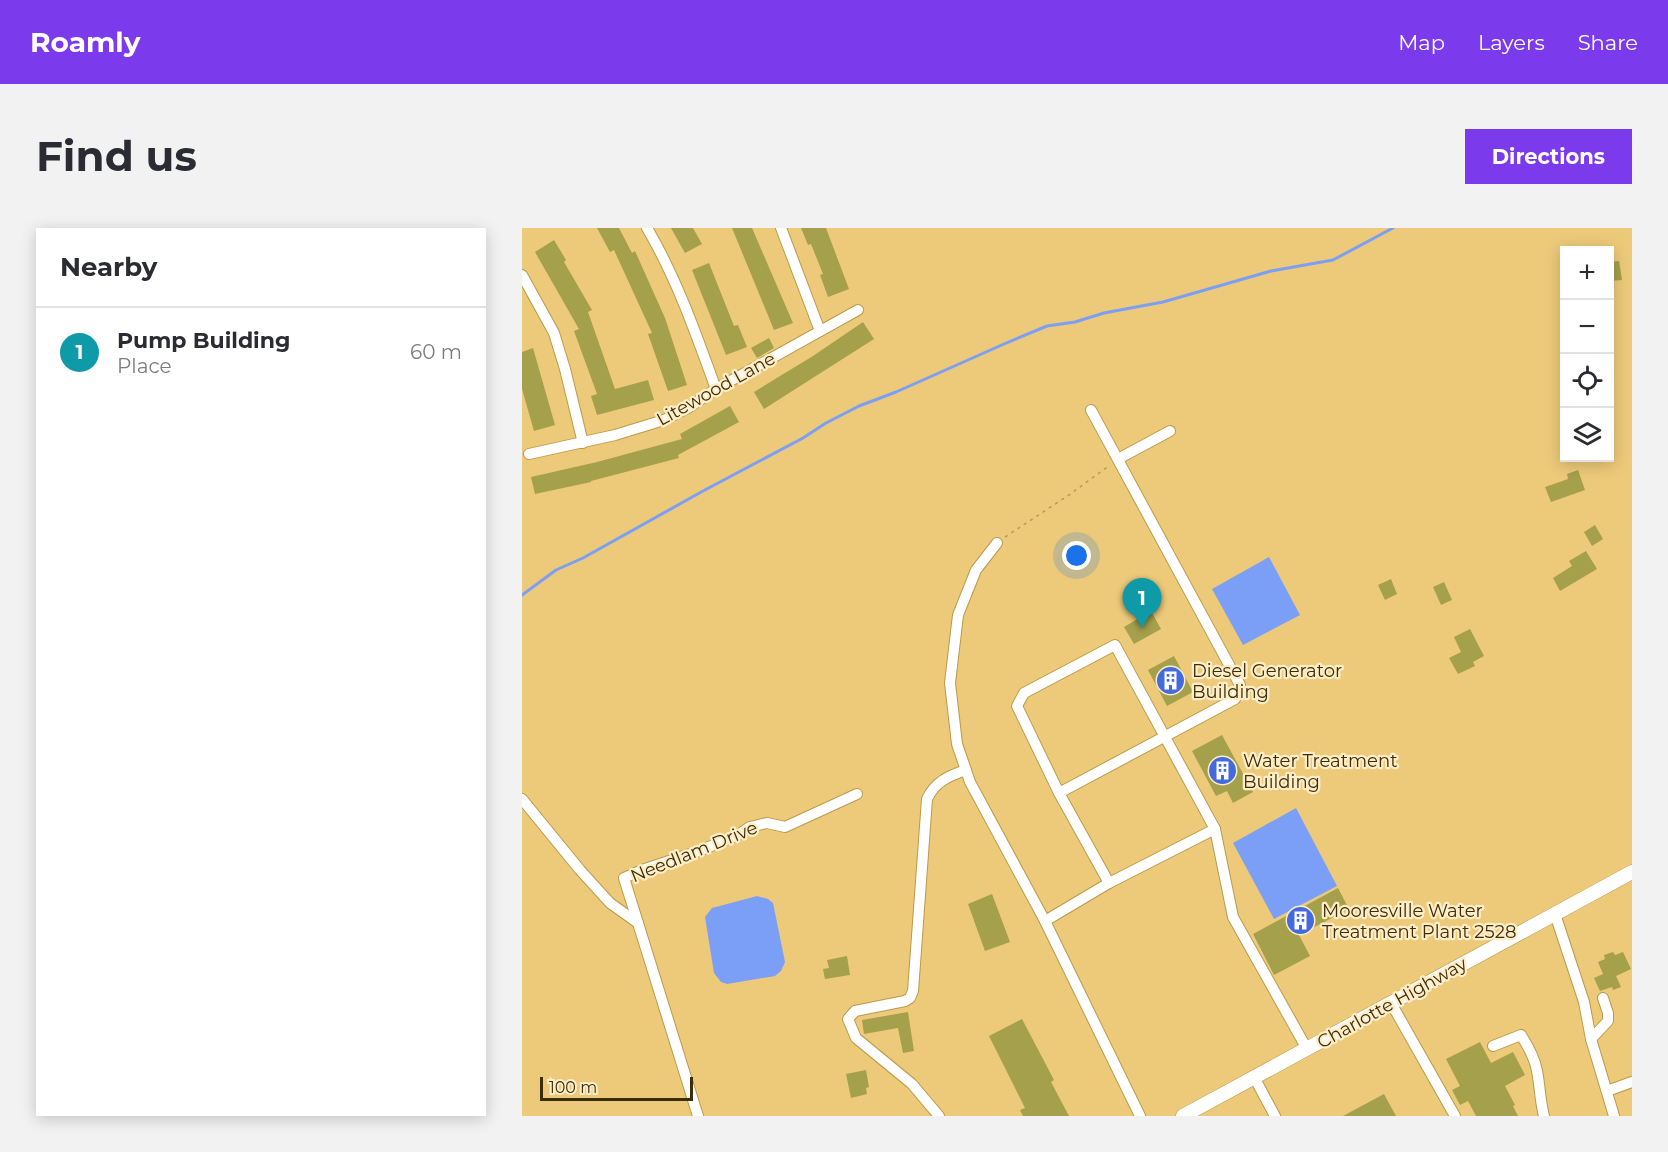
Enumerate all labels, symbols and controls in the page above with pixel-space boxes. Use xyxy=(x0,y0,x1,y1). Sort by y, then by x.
text: Roamly xyxy=(30,25,140,59)
text: Map xyxy=(1398,30,1445,55)
text: Layers xyxy=(1478,30,1545,55)
text: Share xyxy=(1578,30,1638,55)
button: Directions xyxy=(1465,129,1632,184)
text: Find us xyxy=(36,130,197,182)
map controls xyxy=(1560,246,1614,462)
button: + xyxy=(1560,246,1614,300)
text: Nearby xyxy=(60,251,157,283)
button: − xyxy=(1560,300,1614,354)
text: Pump Building xyxy=(117,327,290,354)
text: 1 xyxy=(76,340,83,364)
text: 60 m xyxy=(410,340,462,364)
street label: Litewood Lane xyxy=(653,347,779,431)
text: Place xyxy=(117,354,172,378)
button: locate xyxy=(1560,354,1614,408)
button: layers xyxy=(1560,408,1614,462)
your location xyxy=(1062,541,1091,570)
pin: 1 xyxy=(1122,578,1162,628)
place label: Diesel Generator Building xyxy=(1192,660,1342,703)
building icon: Diesel Generator Building xyxy=(1155,665,1187,697)
place label: Water Treatment Building xyxy=(1243,750,1397,793)
building icon: Water Treatment Building xyxy=(1206,755,1238,787)
street label: Needlam Drive xyxy=(627,816,761,887)
place label: Mooresville Water Treatment Plant 2528 xyxy=(1322,900,1516,943)
building icon: Mooresville Water Treatment Plant 2528 xyxy=(1285,905,1317,937)
street label: Charlotte Highway xyxy=(1313,953,1471,1053)
scale bar xyxy=(540,1074,693,1102)
text: 100 m xyxy=(549,1078,597,1097)

